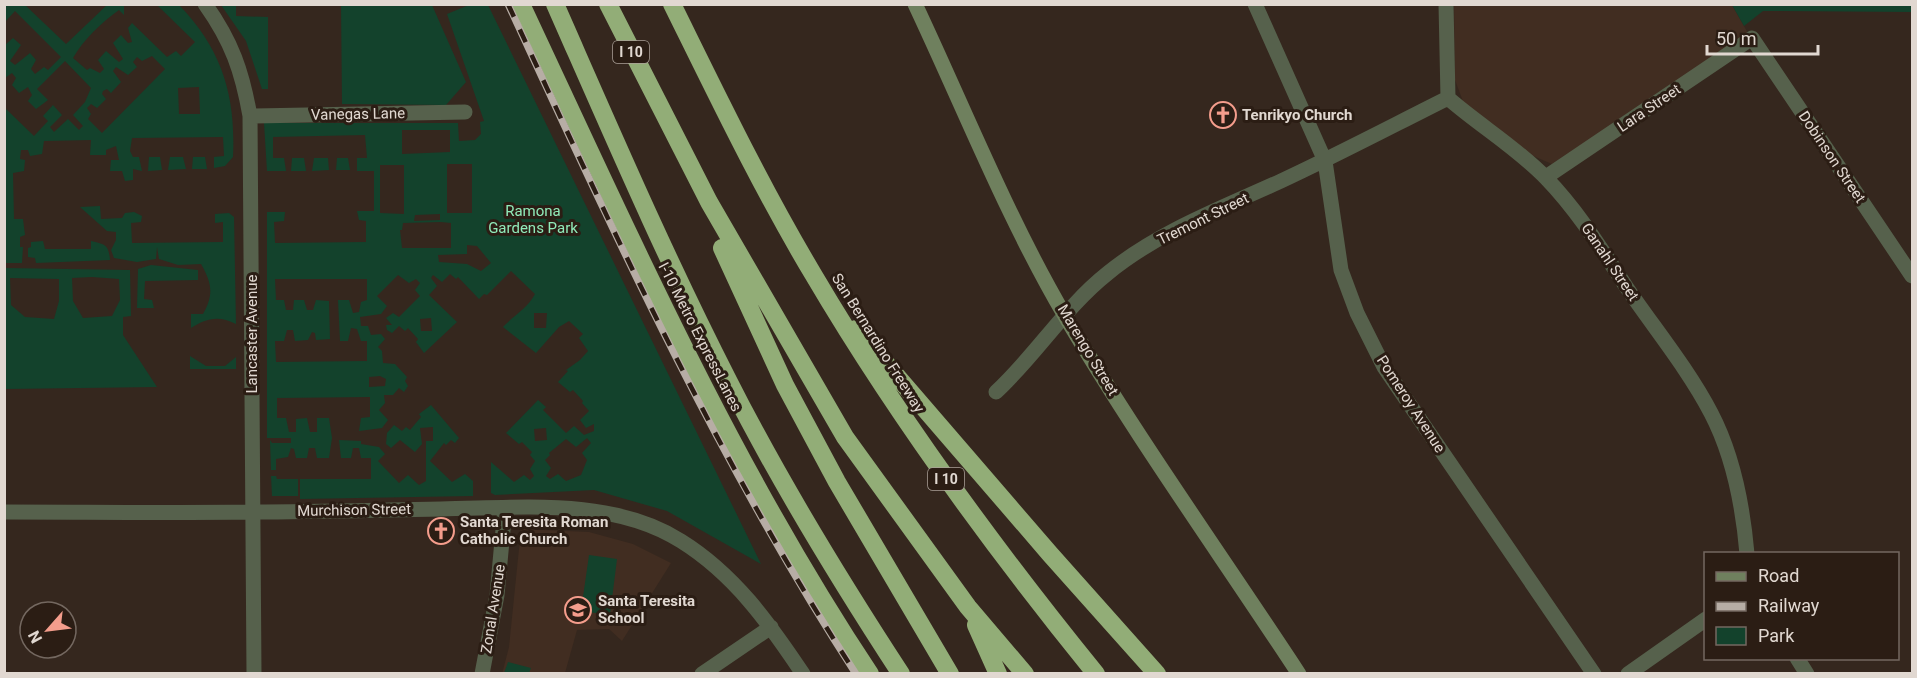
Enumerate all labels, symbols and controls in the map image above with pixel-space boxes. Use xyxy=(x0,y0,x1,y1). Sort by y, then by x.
scale bar xyxy=(1707,18,1818,56)
text: 50 m xyxy=(1716,28,1756,49)
road number: I 10 xyxy=(613,41,649,63)
street label: Lara Street xyxy=(1614,80,1684,136)
church icon: Tenrikyo Church xyxy=(1208,100,1238,130)
street label: Vanegas Lane xyxy=(311,104,405,124)
place label: Tenrikyo Church xyxy=(1242,106,1352,124)
street label: Dobinson Street xyxy=(1795,108,1869,206)
street label: Tremont Street xyxy=(1154,189,1252,249)
park label: Ramona Gardens Park xyxy=(488,202,578,237)
street label: Ganahl Street xyxy=(1577,220,1643,304)
street label: I-10 Metro ExpressLanes xyxy=(655,259,745,415)
street label: San Bernardino Freeway xyxy=(828,270,928,416)
street label: Lancaster Avenue xyxy=(243,274,261,394)
street label: Marengo Street xyxy=(1054,301,1122,399)
street label: Pomeroy Avenue xyxy=(1373,352,1449,456)
road number: I 10 xyxy=(928,468,964,490)
street label: Murchison Street xyxy=(297,500,411,520)
place label: Santa Teresita Roman Catholic Church xyxy=(460,513,608,548)
church icon: Santa Teresita Roman Catholic Church xyxy=(426,516,456,546)
legend xyxy=(1704,552,1899,660)
street label: Zonal Avenue xyxy=(477,563,509,655)
text: Road xyxy=(1758,565,1799,586)
place label: Santa Teresita School xyxy=(598,592,695,627)
school or university icon: Santa Teresita School xyxy=(563,595,593,625)
text: Railway xyxy=(1758,595,1820,616)
north arrow xyxy=(18,600,78,660)
text: Park xyxy=(1758,625,1795,646)
text: N xyxy=(24,627,46,646)

